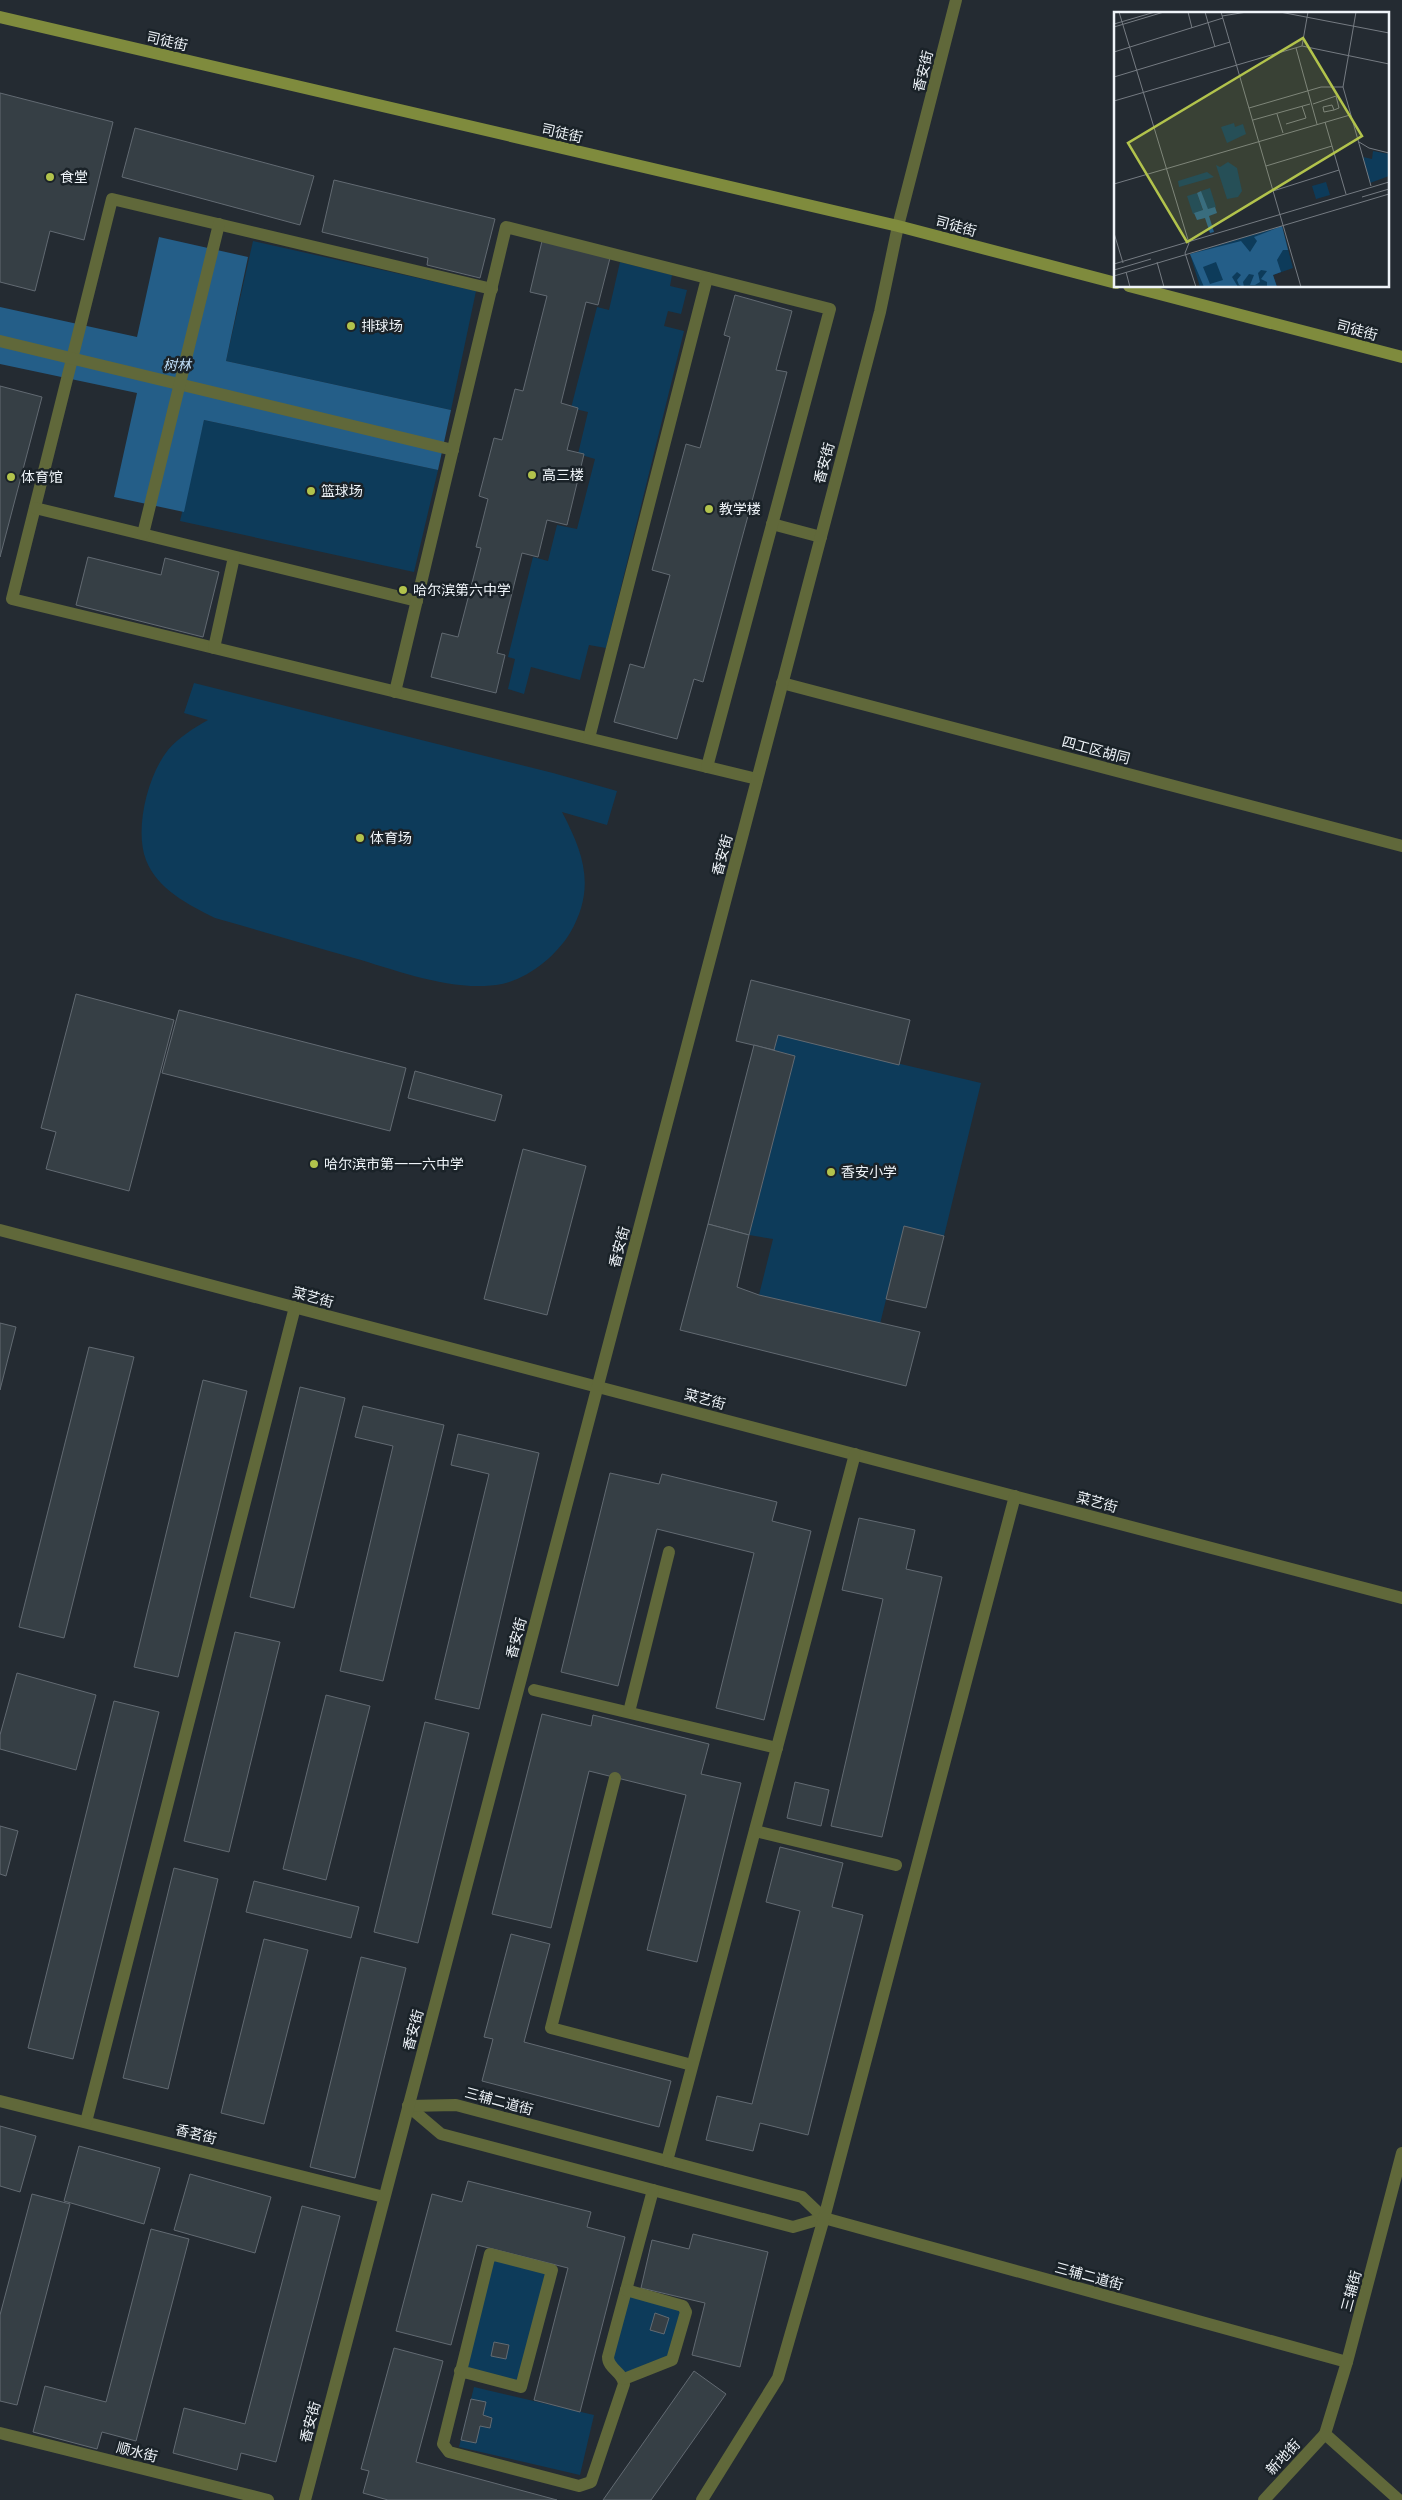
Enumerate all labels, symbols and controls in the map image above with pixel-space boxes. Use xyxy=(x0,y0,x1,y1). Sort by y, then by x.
inset map xyxy=(1114,12,1390,288)
street label: 司徒街 xyxy=(145,28,189,54)
street label: 香安街 xyxy=(909,48,937,94)
street label: 司徒街 xyxy=(540,120,584,146)
place label: 食堂 xyxy=(60,168,88,186)
marker: 食堂 xyxy=(44,171,56,183)
street label: 司徒街 xyxy=(933,212,979,240)
street label: 司徒街 xyxy=(1334,316,1380,344)
place label: 排球场 xyxy=(361,317,403,335)
marker: 排球场 xyxy=(345,320,357,332)
park label: 树林 xyxy=(163,356,193,374)
street label: 香安街 xyxy=(810,440,838,486)
place label: 高三楼 xyxy=(542,466,584,484)
place label: 体育馆 xyxy=(21,468,63,486)
marker: 高三楼 xyxy=(526,469,538,481)
marker: 体育馆 xyxy=(5,471,17,483)
place label: 篮球场 xyxy=(321,482,363,500)
marker: 篮球场 xyxy=(305,485,317,497)
place label: 教学楼 xyxy=(719,500,761,518)
marker: 教学楼 xyxy=(703,503,715,515)
place label: 哈尔滨第六中学 xyxy=(413,581,511,599)
marker: 哈尔滨第六中学 xyxy=(397,584,409,596)
street label: 四工区胡同 xyxy=(1060,732,1132,768)
place label: 体育场 xyxy=(370,829,412,847)
marker: 体育场 xyxy=(354,832,366,844)
street label: 香安街 xyxy=(708,832,736,878)
place label: 哈尔滨市第一一六中学 xyxy=(324,1155,464,1173)
marker: 哈尔滨市第一一六中学 xyxy=(308,1158,320,1170)
place label: 香安小学 xyxy=(841,1163,897,1181)
marker: 香安小学 xyxy=(825,1166,837,1178)
street label: 香安街 xyxy=(605,1224,633,1270)
street label: 菜艺街 xyxy=(290,1283,336,1311)
street label: 菜艺街 xyxy=(682,1385,728,1413)
street label: 菜艺街 xyxy=(1074,1488,1120,1516)
street label: 香安街 xyxy=(502,1615,530,1661)
street label: 香安街 xyxy=(399,2007,427,2053)
street label: 三辅二道街 xyxy=(463,2083,535,2119)
street label: 香茗街 xyxy=(173,2120,219,2148)
street label: 三辅二道街 xyxy=(1053,2258,1125,2294)
street label: 三辅街 xyxy=(1337,2268,1365,2314)
street label: 香安街 xyxy=(296,2399,324,2445)
street label: 新地街 xyxy=(1262,2436,1304,2478)
street label: 顺水街 xyxy=(114,2438,160,2466)

